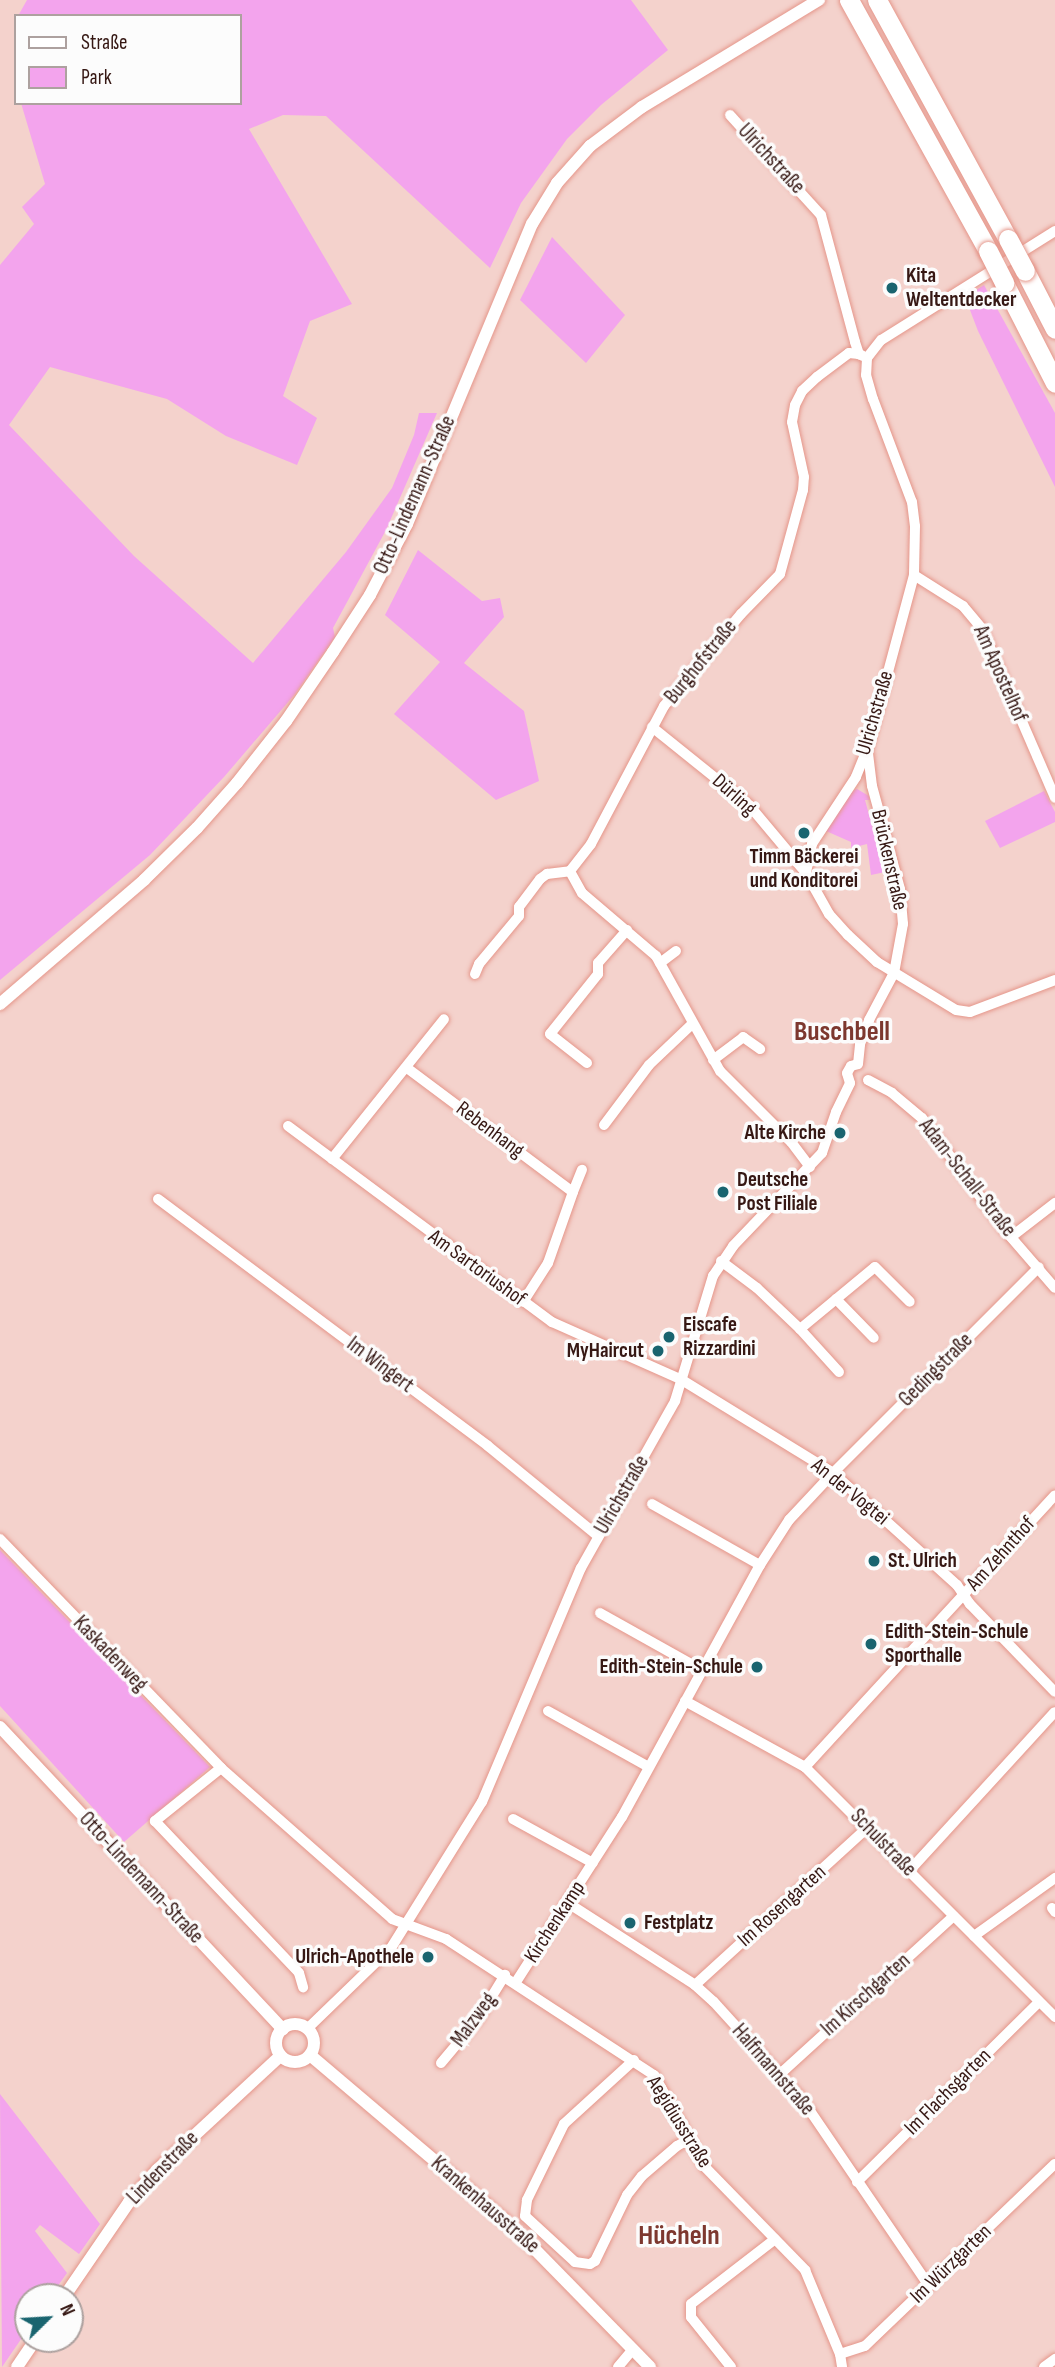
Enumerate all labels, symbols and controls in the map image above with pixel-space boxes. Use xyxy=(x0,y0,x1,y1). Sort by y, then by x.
legend xyxy=(14,14,242,105)
text: Straße xyxy=(81,30,127,55)
text: Park xyxy=(81,65,112,90)
street label: Ulrichstraße xyxy=(732,119,810,199)
place label: Kita Weltentdecker xyxy=(906,263,1016,313)
marker: Kita Weltentdecker xyxy=(884,280,900,296)
street label: Otto-Lindemann-Straße xyxy=(369,412,461,578)
street label: Burghofstraße xyxy=(660,615,742,709)
street label: Am Apostelhof xyxy=(968,622,1032,726)
street label: Ulrichstraße xyxy=(851,668,899,758)
street label: Dürling xyxy=(707,769,761,821)
street label: Brückenstraße xyxy=(865,807,913,913)
marker: Timm Bäckerei und Konditorei xyxy=(796,825,812,841)
place label: Timm Bäckerei und Konditorei xyxy=(750,844,858,894)
district label: Buschbell xyxy=(794,1015,890,1049)
street label: Rebenhang xyxy=(451,1096,529,1164)
street label: Adam-Schall-Straße xyxy=(913,1114,1021,1242)
place label: Alte Kirche xyxy=(744,1120,826,1146)
marker: Alte Kirche xyxy=(832,1125,848,1141)
place label: Deutsche Post Filiale xyxy=(737,1167,818,1217)
marker: Deutsche Post Filiale xyxy=(715,1184,731,1200)
street label: Am Sartoriushof xyxy=(423,1224,531,1312)
place label: Eiscafe Rizzardini xyxy=(683,1312,756,1362)
street label: Gedingstraße xyxy=(894,1328,978,1412)
marker: Eiscafe Rizzardini xyxy=(661,1329,677,1345)
street label: Im Wingert xyxy=(342,1332,418,1398)
place label: MyHaircut xyxy=(567,1338,644,1364)
marker: MyHaircut xyxy=(650,1343,666,1359)
street label: Ulrichstraße xyxy=(589,1451,655,1539)
street label: An der Vogtei xyxy=(806,1453,894,1531)
street label: Am Zehnthof xyxy=(961,1512,1041,1596)
place label: St. Ulrich xyxy=(888,1548,957,1574)
marker: St. Ulrich xyxy=(866,1553,882,1569)
street label: Kaskadenweg xyxy=(68,1611,152,1697)
place label: Edith-Stein-Schule Sporthalle xyxy=(885,1619,1028,1669)
marker: Edith-Stein-Schule Sporthalle xyxy=(863,1636,879,1652)
place label: Edith-Stein-Schule xyxy=(600,1654,743,1680)
marker: Edith-Stein-Schule xyxy=(749,1659,765,1675)
street label: Schulstraße xyxy=(845,1804,921,1882)
street label: Otto-Lindemann-Straße xyxy=(74,1807,208,1949)
street label: Im Rosengarten xyxy=(733,1860,831,1952)
street label: Kirchenkamp xyxy=(519,1876,591,1968)
place label: Festplatz xyxy=(644,1910,713,1936)
marker: Festplatz xyxy=(622,1915,638,1931)
place label: Ulrich-Apothele xyxy=(295,1944,414,1970)
street label: Im Kirschgarten xyxy=(816,1948,916,2042)
marker: Ulrich-Apothele xyxy=(420,1949,436,1965)
street label: Malzweg xyxy=(446,1988,502,2052)
street label: Halfmannstraße xyxy=(726,2019,820,2121)
street label: Im Flachsgarten xyxy=(900,2044,996,2140)
street label: Aegidiusstraße xyxy=(641,2071,717,2173)
street label: Lindenstraße xyxy=(122,2126,204,2210)
street label: Krankenhausstraße xyxy=(426,2151,544,2259)
district label: Hücheln xyxy=(638,2219,720,2253)
street label: Im Würzgarten xyxy=(905,2219,997,2309)
north arrow xyxy=(14,2283,84,2353)
text: N xyxy=(54,2301,79,2319)

